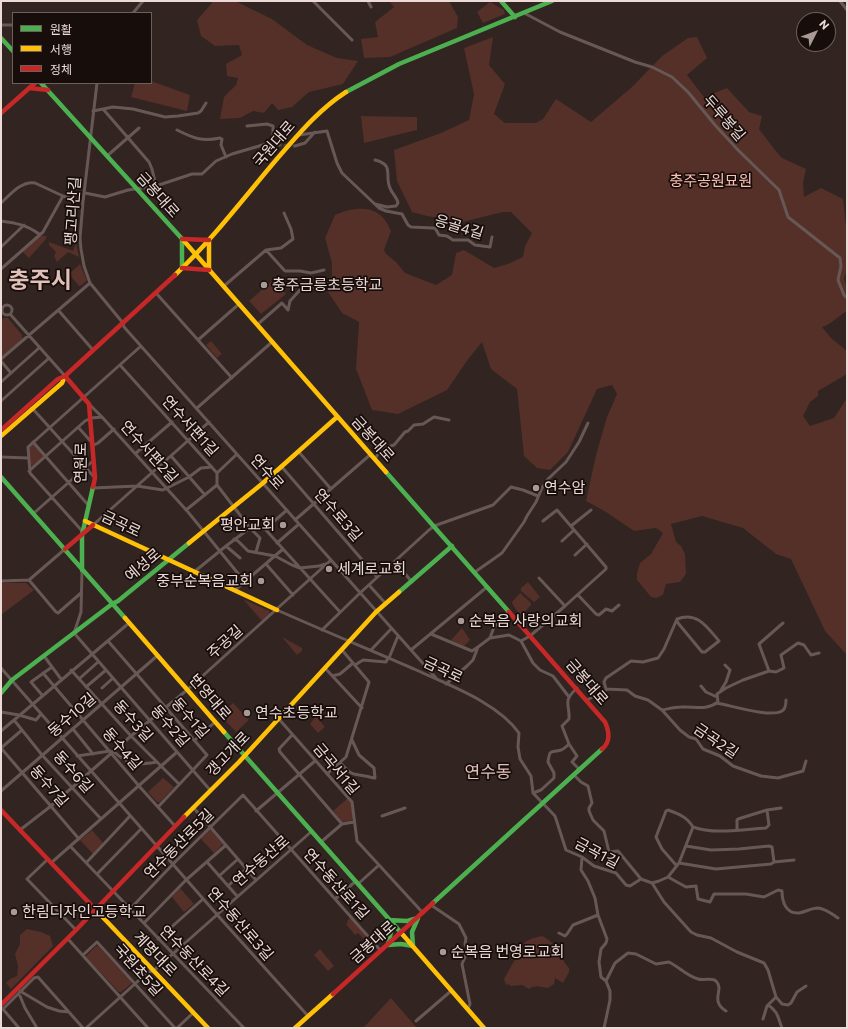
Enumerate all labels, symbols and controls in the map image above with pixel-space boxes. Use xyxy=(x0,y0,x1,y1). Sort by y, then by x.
legend xyxy=(12,12,152,84)
north arrow xyxy=(796,12,836,52)
text: N xyxy=(817,17,832,32)
text: 원활 xyxy=(50,22,72,36)
text: 서행 xyxy=(50,42,72,56)
text: 정체 xyxy=(50,62,72,76)
street label: 두루봉길 xyxy=(699,91,749,145)
street label: 국원대로 xyxy=(249,117,299,171)
street label: 금봉대로 xyxy=(133,168,183,222)
park label: 충주공원묘원 xyxy=(670,172,752,190)
street label: 팽고리산길 xyxy=(62,176,84,246)
street label: 응골4길 xyxy=(432,211,486,243)
district label: 충주시 xyxy=(8,266,72,294)
place label: 충주금릉초등학교 xyxy=(272,276,382,294)
marker: 충주금릉초등학교 xyxy=(259,280,269,290)
street label: 연수서편1길 xyxy=(158,392,222,460)
street label: 금봉대로 xyxy=(348,412,398,466)
street label: 연수서편2길 xyxy=(116,417,182,487)
street label: 연원로 xyxy=(72,442,90,484)
street label: 연수로 xyxy=(246,451,288,493)
place label: 연수암 xyxy=(544,479,585,497)
marker: 연수암 xyxy=(531,483,541,493)
street label: 연수로3길 xyxy=(310,485,366,545)
street label: 금곡로 xyxy=(98,507,144,541)
place label: 평안교회 xyxy=(220,516,275,534)
marker: 평안교회 xyxy=(278,520,288,530)
street label: 예성로 xyxy=(121,545,165,585)
place label: 세계로교회 xyxy=(337,560,406,578)
marker: 세계로교회 xyxy=(324,564,334,574)
place label: 중부순복음교회 xyxy=(156,572,253,590)
marker: 중부순복음교회 xyxy=(256,576,266,586)
place label: 순복음 사랑의교회 xyxy=(469,612,582,630)
marker: 순복음 사랑의교회 xyxy=(456,616,466,626)
street label: 주공길 xyxy=(204,621,246,663)
street label: 금곡로 xyxy=(420,653,466,687)
street label: 금봉대로 xyxy=(562,655,612,709)
street label: 번영대로 xyxy=(185,670,235,724)
street label: 동수10길 xyxy=(44,689,100,741)
street label: 동수1길 xyxy=(168,694,212,742)
street label: 동수3길 xyxy=(110,696,156,746)
street label: 동수2길 xyxy=(147,701,193,751)
place label: 연수초등학교 xyxy=(255,704,338,722)
marker: 연수초등학교 xyxy=(242,708,252,718)
street label: 금곡2길 xyxy=(690,720,742,762)
street label: 동수4길 xyxy=(99,724,145,774)
street label: 갱고개로 xyxy=(202,728,254,780)
street label: 금곡서1길 xyxy=(309,740,363,798)
street label: 동수6길 xyxy=(49,747,97,797)
street label: 동수7길 xyxy=(26,761,72,811)
district label: 연수동 xyxy=(465,762,511,782)
street label: 연수동산로5길 xyxy=(140,805,218,883)
street label: 연수동산로 xyxy=(229,832,293,890)
street label: 금곡1길 xyxy=(572,834,622,872)
street label: 연수동산로1길 xyxy=(299,845,373,923)
street label: 연수동산로3길 xyxy=(203,884,277,964)
place label: 한림디자인고등학교 xyxy=(22,903,146,921)
marker: 한림디자인고등학교 xyxy=(9,907,19,917)
street label: 금봉대로 xyxy=(346,917,400,967)
street label: 연수동산로4길 xyxy=(156,922,232,1000)
street label: 계명대로 xyxy=(129,928,181,980)
street label: 국원초5길 xyxy=(110,940,166,1000)
place label: 순복음 번영로교회 xyxy=(451,943,564,961)
marker: 순복음 번영로교회 xyxy=(438,947,448,957)

